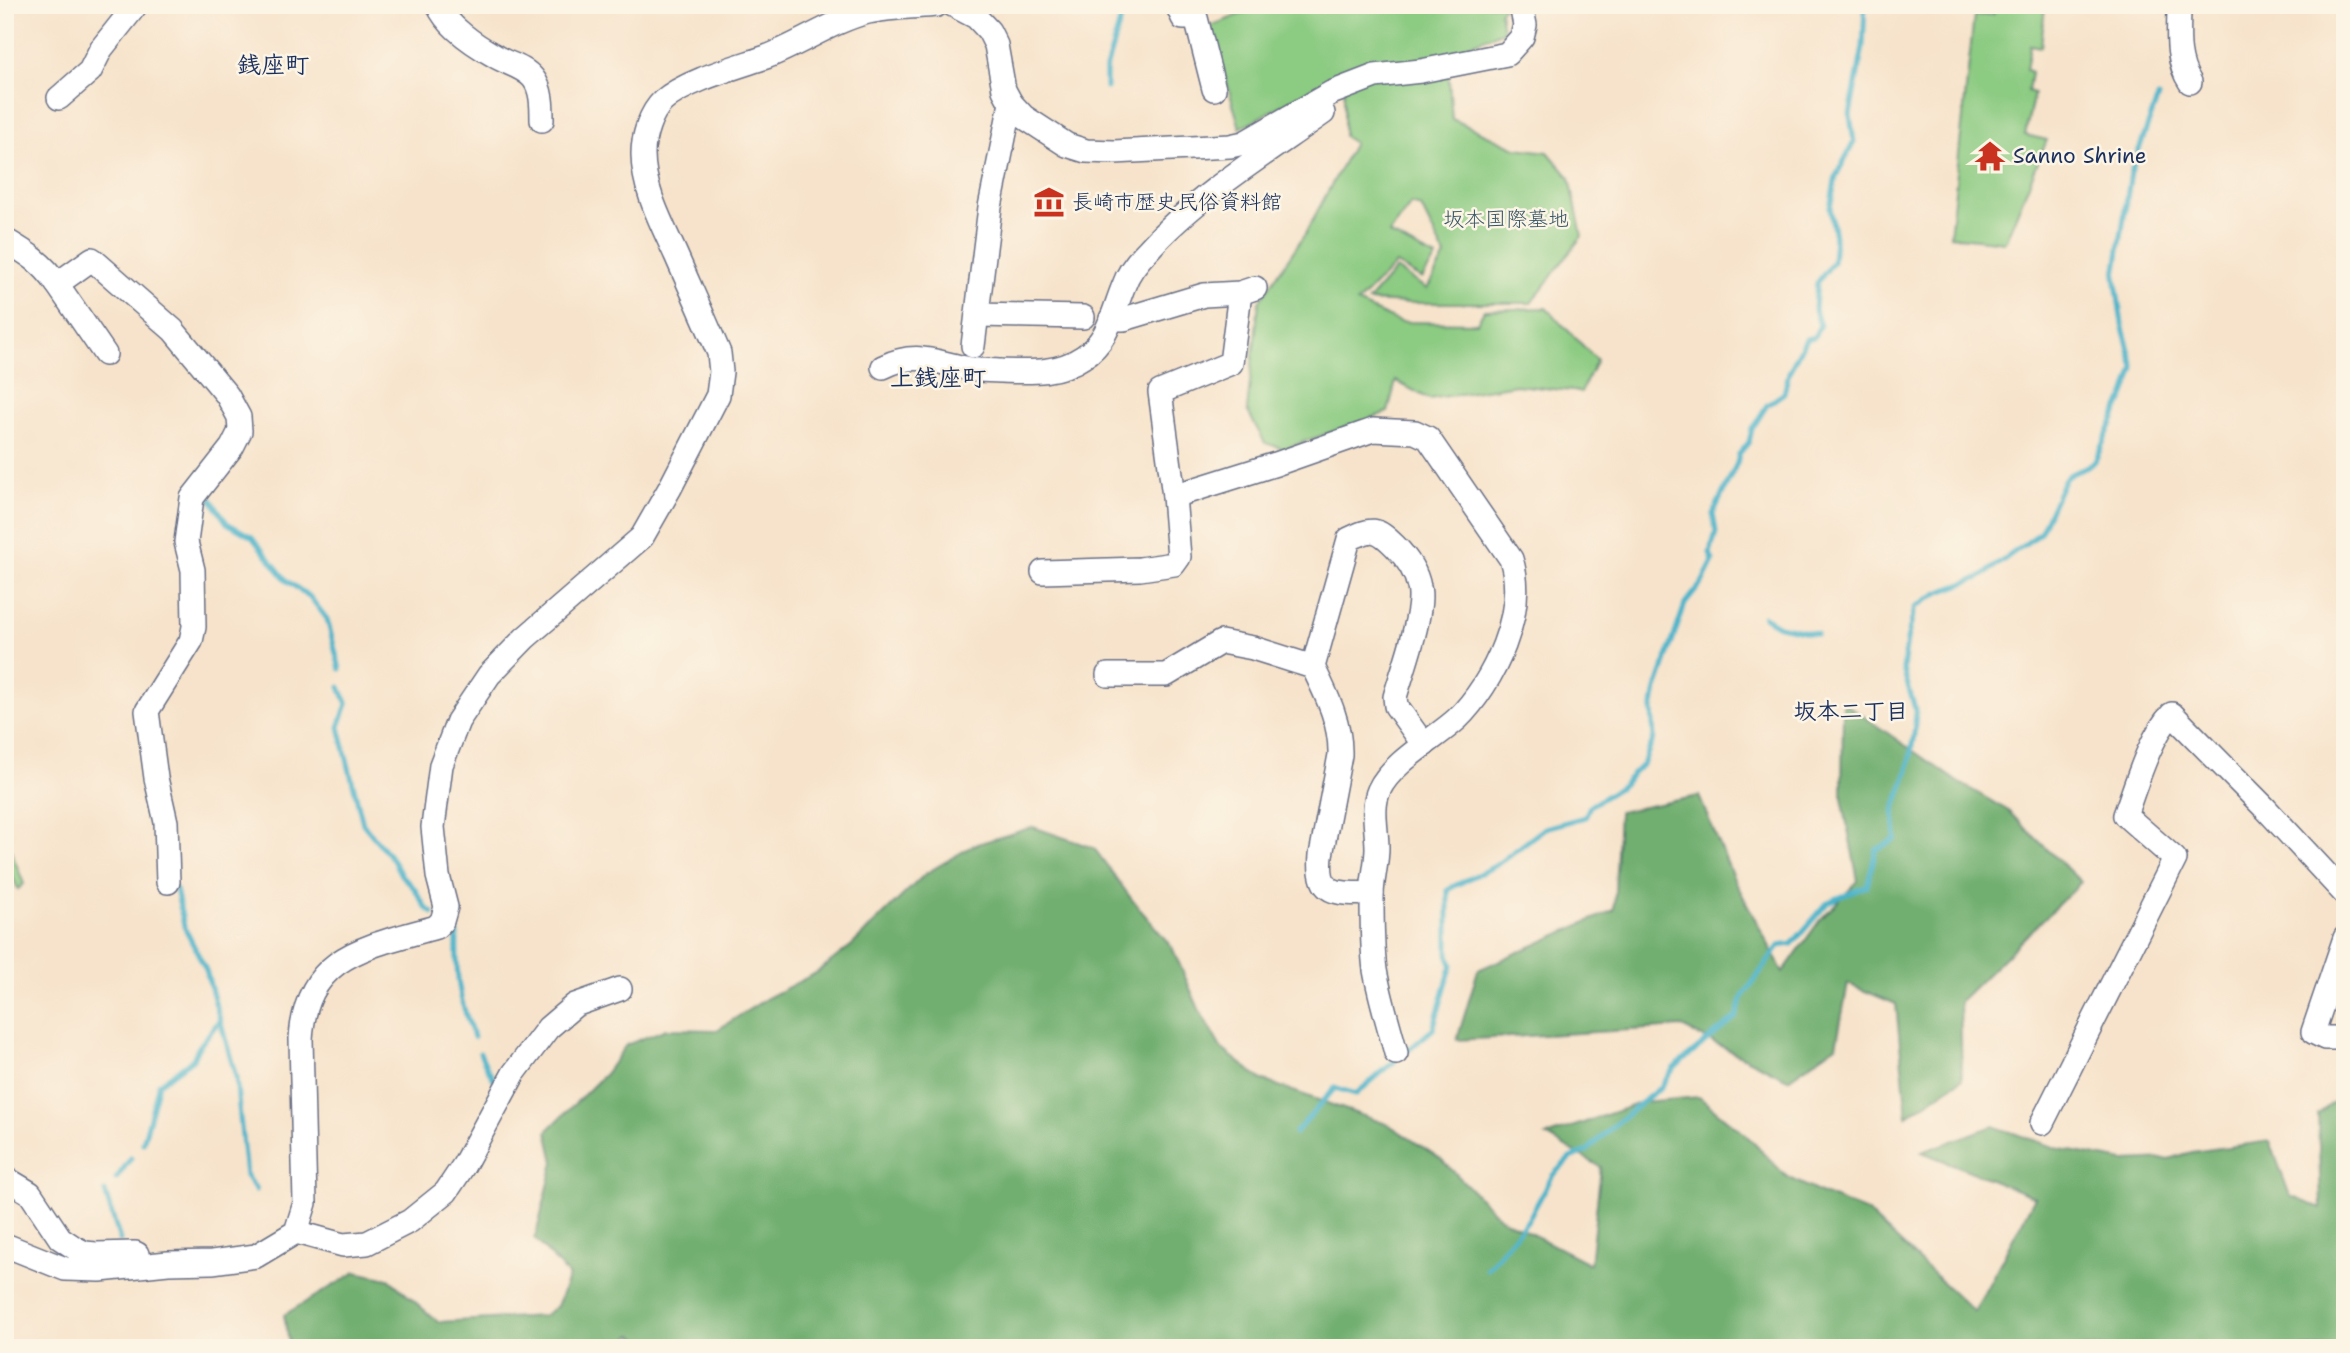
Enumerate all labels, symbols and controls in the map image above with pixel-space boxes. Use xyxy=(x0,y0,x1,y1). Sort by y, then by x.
district label: 銭座町 xyxy=(237,49,309,81)
temple icon: Sanno Shrine xyxy=(1973,139,2007,173)
place label: Sanno Shrine xyxy=(2013,142,2147,170)
museum icon: 長崎市歴史民俗資料館 xyxy=(1032,185,1066,219)
place label: 長崎市歴史民俗資料館 xyxy=(1072,188,1282,216)
park label: 坂本国際墓地 xyxy=(1443,205,1569,233)
district label: 上銭座町 xyxy=(890,362,986,394)
district label: 坂本二丁目 xyxy=(1794,696,1909,726)

